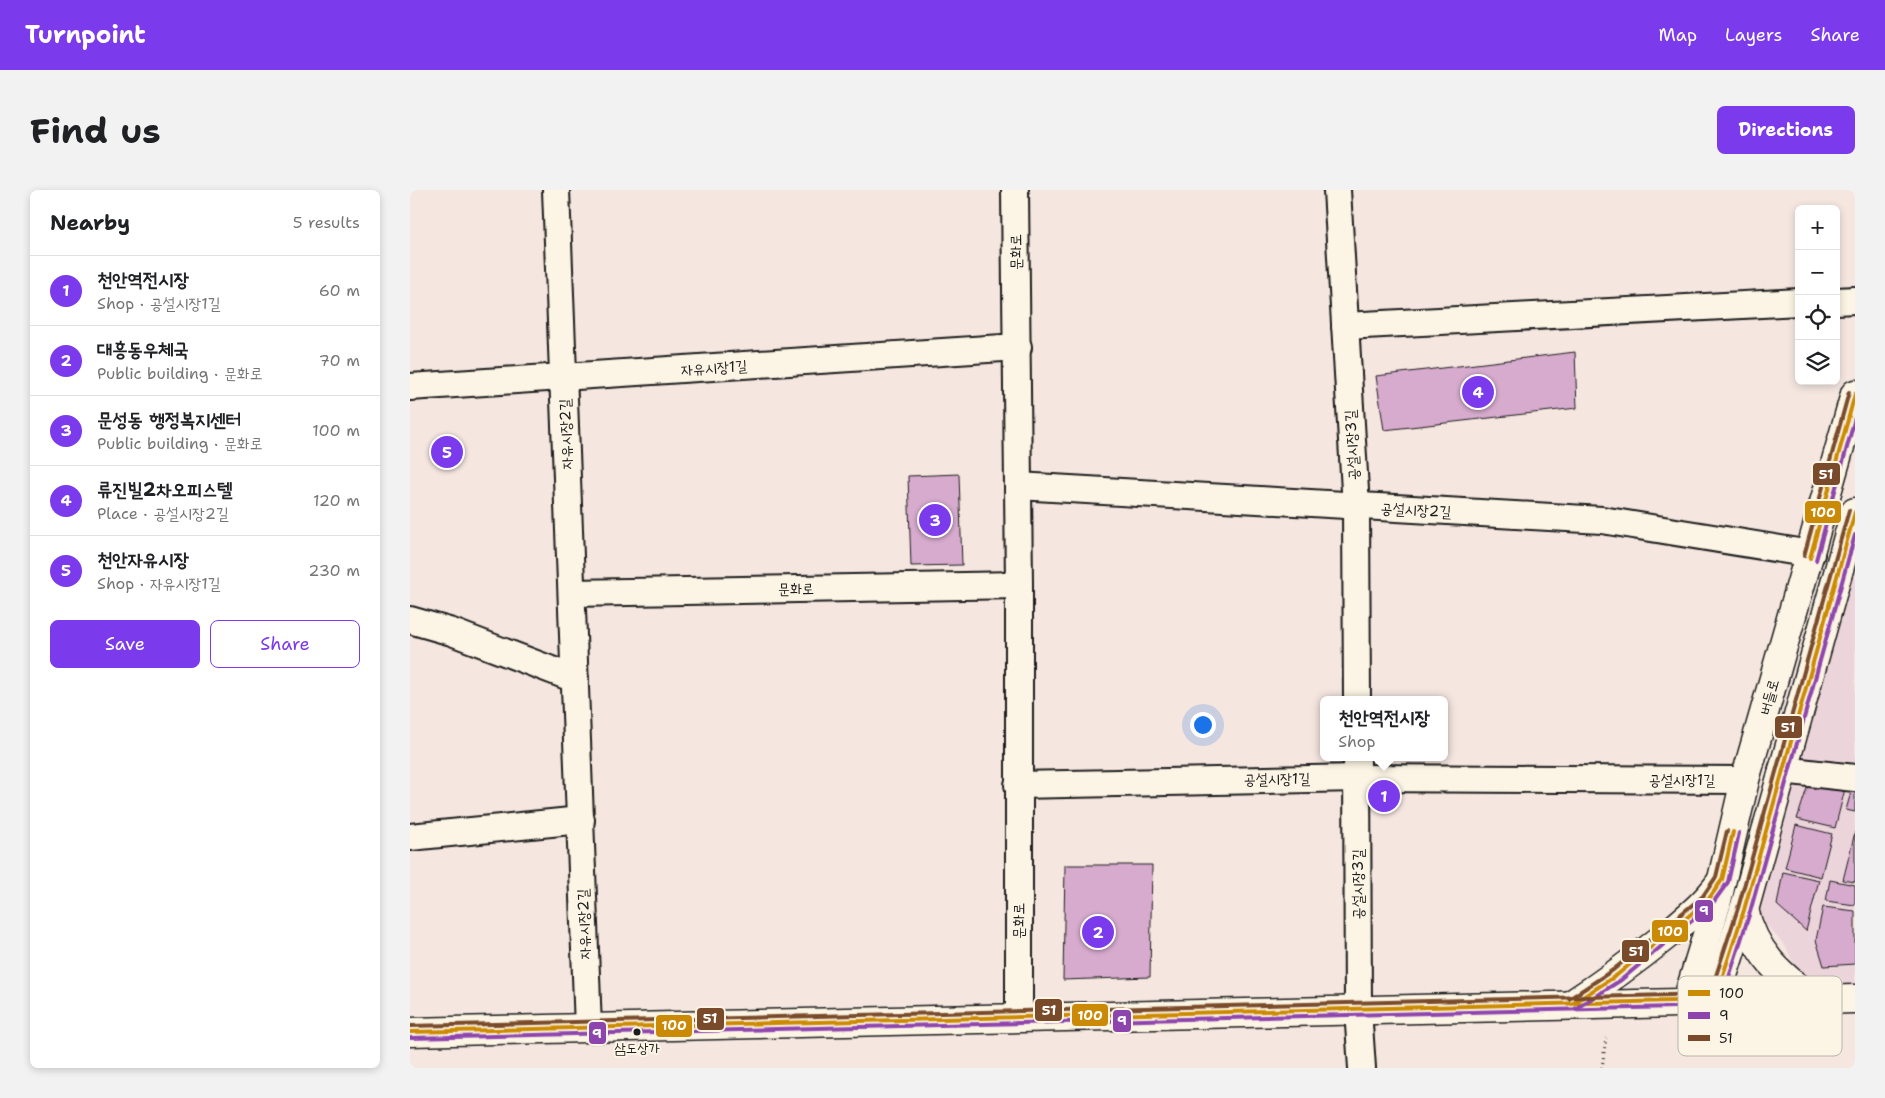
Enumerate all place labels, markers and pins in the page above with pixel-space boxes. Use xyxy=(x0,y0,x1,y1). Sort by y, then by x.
pin: 4 xyxy=(1462,373,1494,411)
pin: 5 xyxy=(431,433,463,471)
pin: 3 xyxy=(919,501,951,539)
pin: 1 xyxy=(1368,777,1400,815)
pin: 2 xyxy=(1082,913,1114,951)
marker: 삼도상가 xyxy=(632,1027,642,1037)
place label: 삼도상가 xyxy=(614,1039,660,1057)

